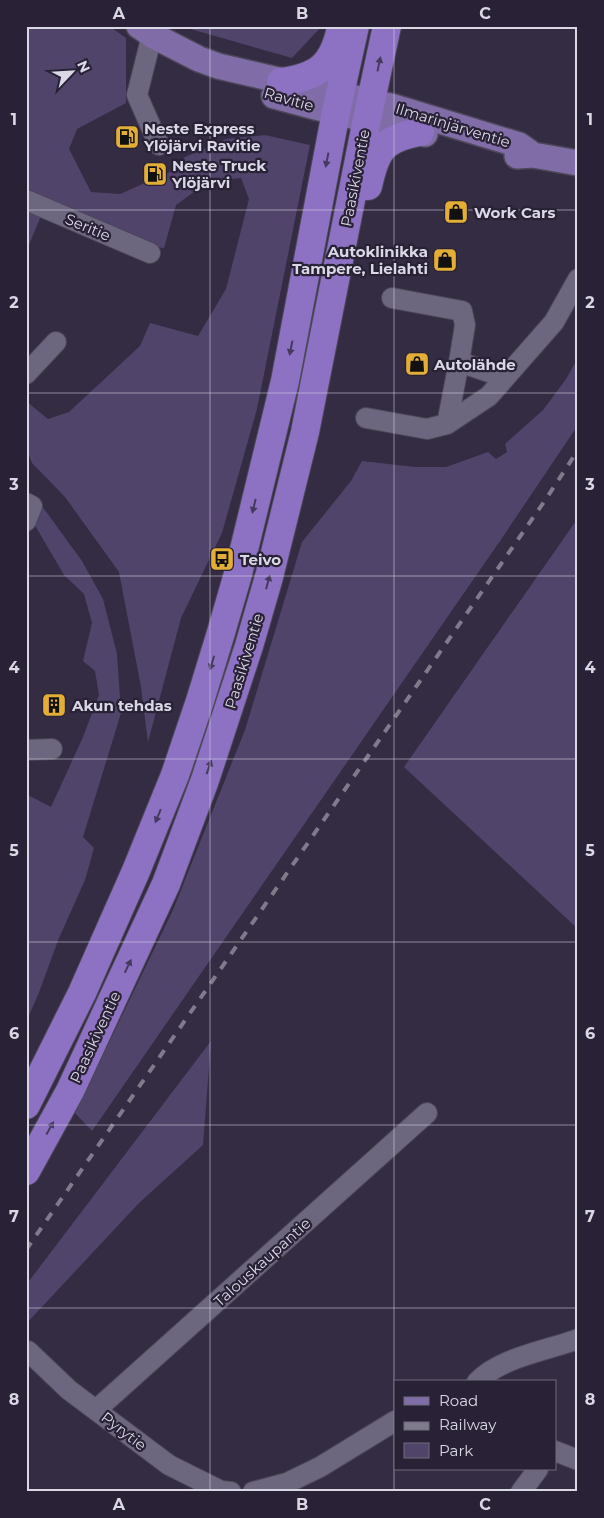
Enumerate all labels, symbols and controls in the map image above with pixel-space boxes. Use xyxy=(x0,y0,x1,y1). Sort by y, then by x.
text: A xyxy=(112,4,126,23)
text: B xyxy=(296,4,308,23)
text: C xyxy=(479,4,491,23)
north arrow xyxy=(48,48,98,98)
one-way arrow xyxy=(375,56,383,71)
text: N xyxy=(73,58,94,75)
street label: Ravitie xyxy=(262,83,316,115)
street label: Ilmarinjärventie xyxy=(393,99,513,151)
text: 1 xyxy=(11,110,17,129)
text: 1 xyxy=(587,110,593,129)
place label: Neste Express Ylöjärvi Ravitie xyxy=(143,119,261,155)
fuel station icon: Neste Express Ylöjärvi Ravitie xyxy=(114,124,140,150)
street label: Paasikiventie xyxy=(336,128,374,228)
one-way arrow xyxy=(323,152,331,167)
place label: Neste Truck Ylöjärvi xyxy=(171,156,266,192)
fuel station icon: Neste Truck Ylöjärvi xyxy=(142,161,168,187)
shop icon: Work Cars xyxy=(443,199,469,225)
place label: Work Cars xyxy=(474,203,555,222)
street label: Seritie xyxy=(63,209,113,245)
place label: Autoklinikka Tampere, Lielahti xyxy=(292,242,428,278)
shop icon: Autoklinikka Tampere, Lielahti xyxy=(432,247,458,273)
text: 2 xyxy=(9,293,19,312)
text: 2 xyxy=(585,293,595,312)
one-way arrow xyxy=(286,340,294,356)
shop icon: Autolähde xyxy=(404,351,430,377)
place label: Autolähde xyxy=(433,355,516,374)
text: 3 xyxy=(8,475,19,494)
text: 3 xyxy=(584,475,595,494)
one-way arrow xyxy=(250,499,258,514)
bus stop icon: Teivo xyxy=(209,546,235,572)
place label: Teivo xyxy=(240,550,281,569)
one-way arrow xyxy=(264,575,272,590)
street label: Paasikiventie xyxy=(220,611,268,711)
one-way arrow xyxy=(207,656,215,671)
text: 4 xyxy=(8,658,20,677)
text: 4 xyxy=(584,658,596,677)
building icon: Akun tehdas xyxy=(41,692,67,718)
place label: Akun tehdas xyxy=(71,696,172,715)
one-way arrow xyxy=(206,760,214,775)
one-way arrow xyxy=(154,809,162,824)
text: 5 xyxy=(9,841,19,860)
text: 5 xyxy=(585,841,595,860)
one-way arrow xyxy=(124,959,132,973)
street label: Paasikiventie xyxy=(65,988,125,1086)
text: 6 xyxy=(9,1024,19,1043)
text: 6 xyxy=(585,1024,595,1043)
one-way arrow xyxy=(45,1121,54,1135)
text: 7 xyxy=(9,1207,19,1226)
text: 7 xyxy=(585,1207,595,1226)
street label: Talouskaupantie xyxy=(210,1213,314,1311)
legend xyxy=(394,1380,556,1470)
text: 8 xyxy=(9,1390,19,1409)
text: 8 xyxy=(585,1390,595,1409)
text: Road xyxy=(439,1391,478,1410)
street label: Pyrytie xyxy=(98,1407,150,1455)
text: Railway xyxy=(439,1415,497,1434)
text: Park xyxy=(439,1441,473,1460)
text: A xyxy=(112,1495,126,1514)
text: B xyxy=(296,1495,308,1514)
text: C xyxy=(479,1495,491,1514)

